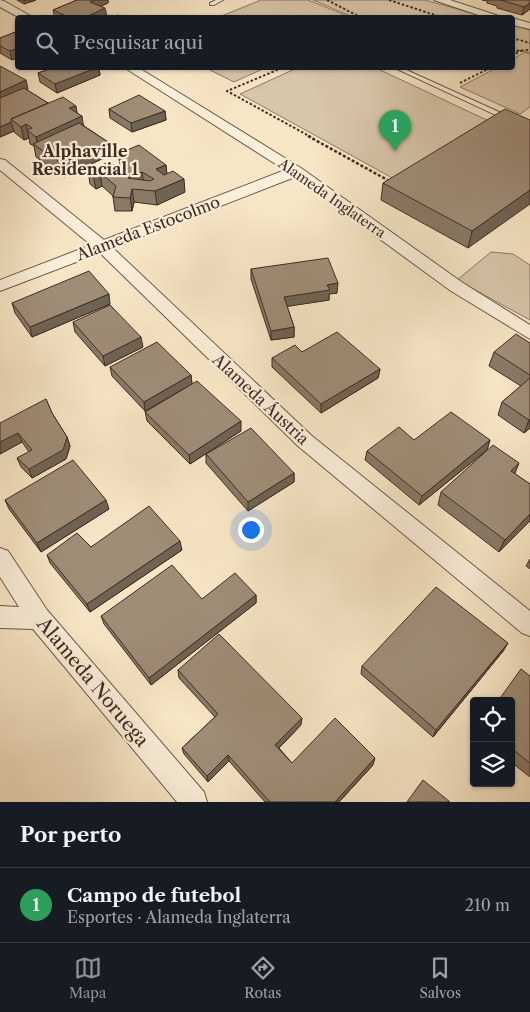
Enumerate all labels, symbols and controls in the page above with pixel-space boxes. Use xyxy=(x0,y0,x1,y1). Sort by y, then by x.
search box xyxy=(15,15,515,70)
icon: search xyxy=(33,29,61,57)
text: Pesquisar aqui xyxy=(73,31,203,54)
pin: 1 xyxy=(379,110,411,151)
district label: Alphaville Residencial 1 xyxy=(32,141,139,179)
street label: Alameda Inglaterra xyxy=(274,154,390,242)
street label: Alameda Estocolmo xyxy=(72,191,223,265)
street label: Alameda Áustria xyxy=(208,349,314,449)
your location xyxy=(238,517,264,543)
street label: Alameda Noruega xyxy=(32,612,154,751)
map controls xyxy=(470,697,515,787)
button: locate xyxy=(470,697,515,742)
button: layers xyxy=(470,742,515,787)
text: Por perto xyxy=(20,822,121,847)
text: Campo de futebol xyxy=(67,884,241,907)
text: 1 xyxy=(32,895,40,915)
text: 210 m xyxy=(465,895,510,915)
text: Esportes · Alameda Inglaterra xyxy=(67,907,291,927)
tab: Mapa xyxy=(69,954,106,1002)
tab: Rotas xyxy=(244,954,281,1002)
tab: Salvos xyxy=(419,954,461,1002)

